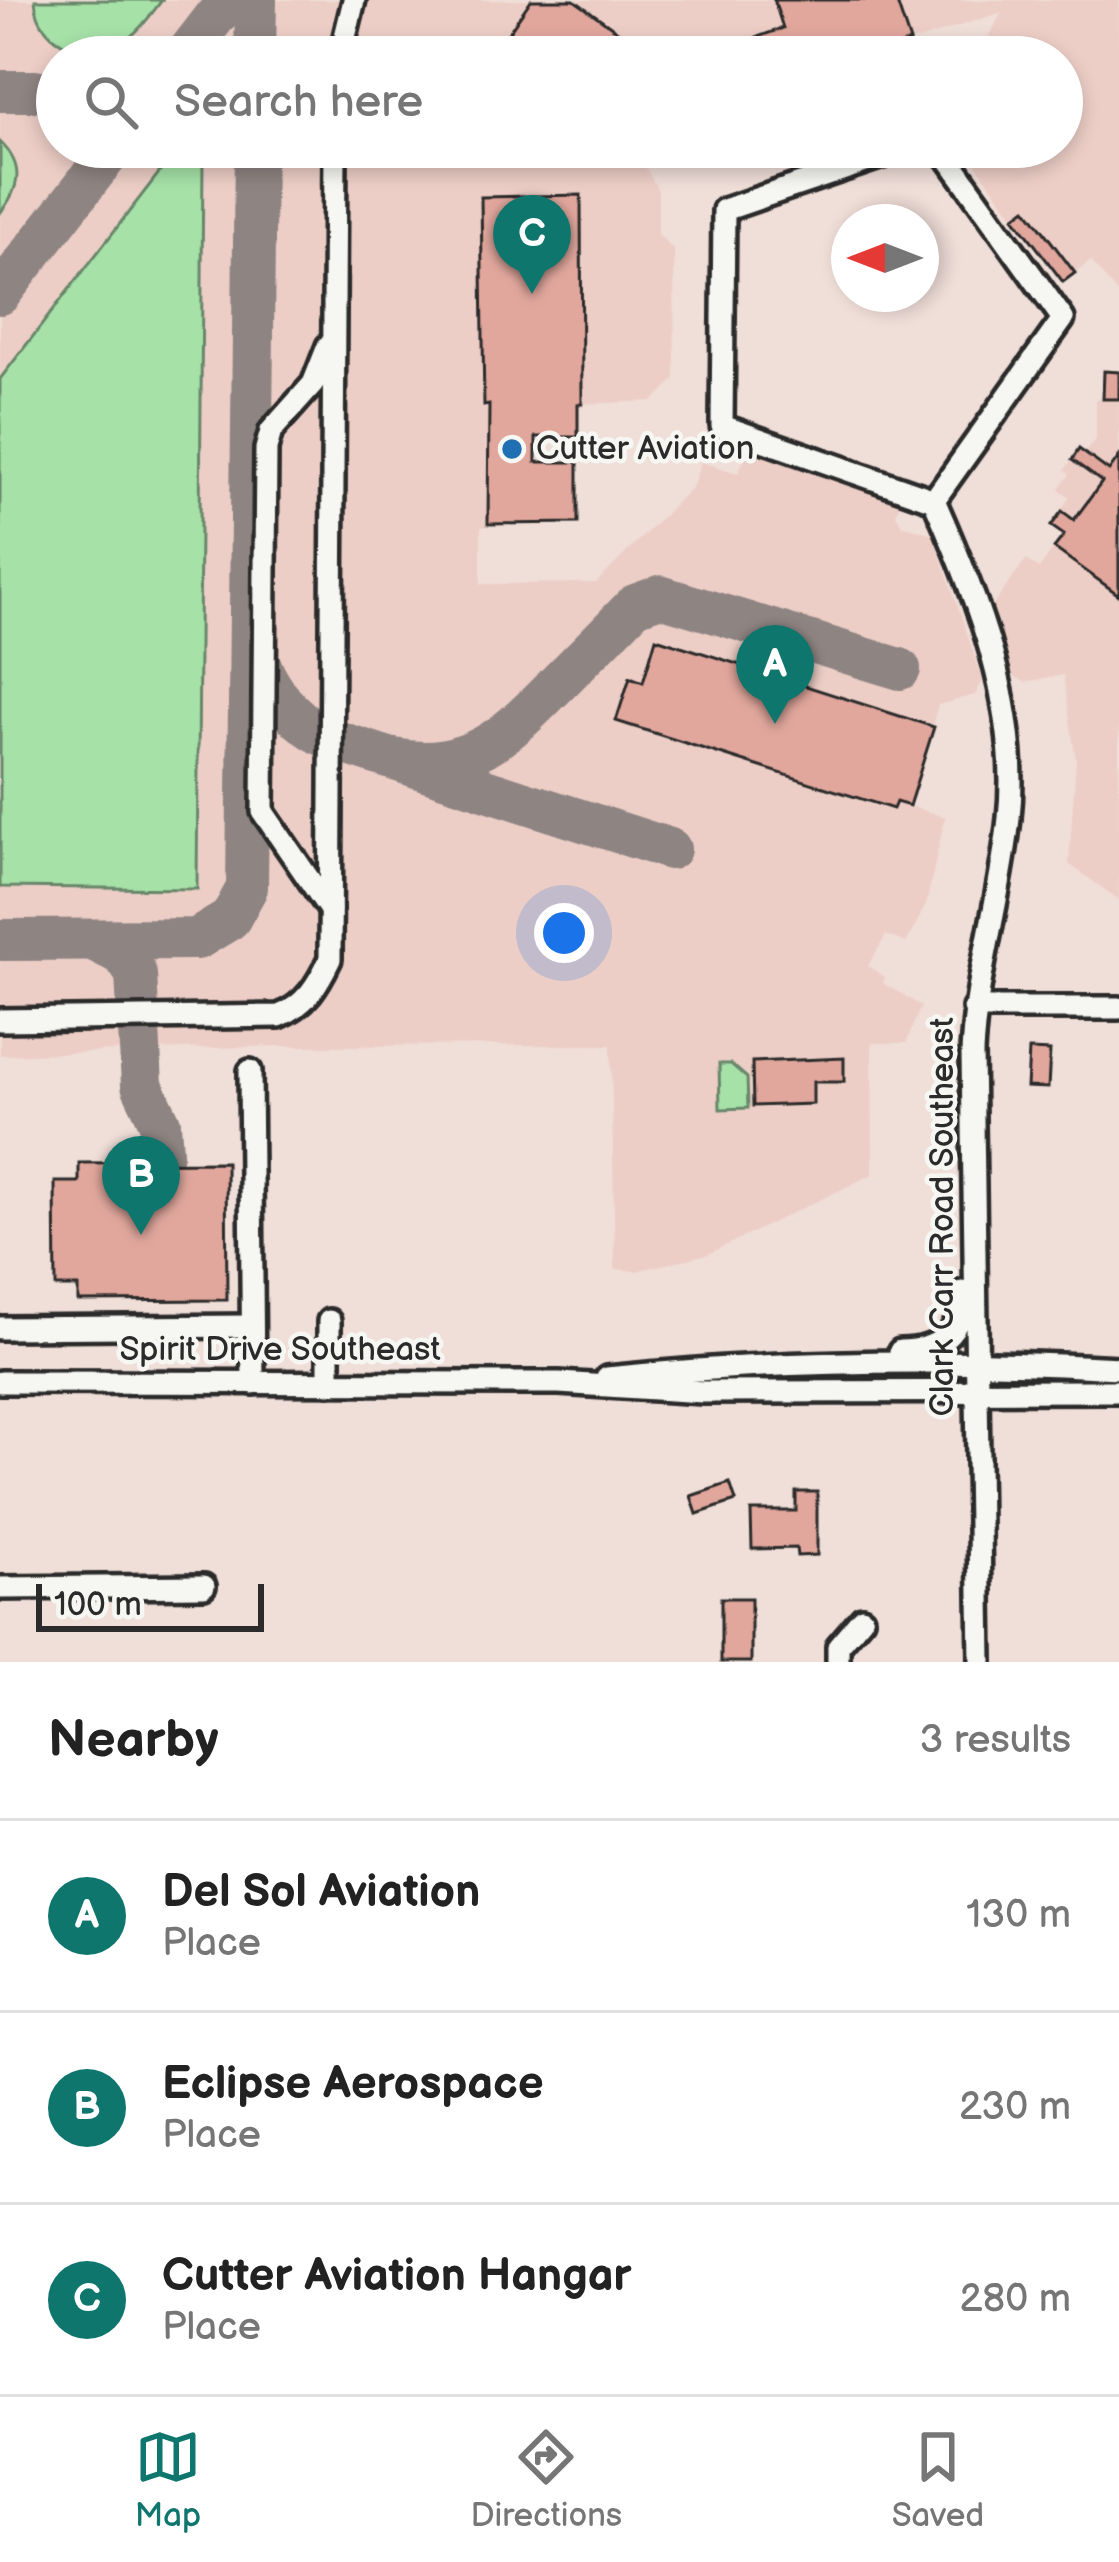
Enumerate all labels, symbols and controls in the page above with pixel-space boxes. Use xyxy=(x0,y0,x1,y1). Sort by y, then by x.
search box xyxy=(36,36,1083,168)
icon: search xyxy=(78,69,144,135)
text: Search here xyxy=(174,75,423,130)
pin: C xyxy=(493,195,571,294)
north arrow xyxy=(831,204,939,312)
place label: Cutter Aviation xyxy=(536,429,754,469)
marker: Cutter Aviation xyxy=(499,436,525,462)
pin: A xyxy=(736,625,814,724)
your location xyxy=(534,903,594,963)
street label: Clark Carr Road Southeast xyxy=(923,1017,963,1417)
pin: B xyxy=(102,1136,180,1235)
street label: Spirit Drive Southeast xyxy=(119,1330,441,1370)
scale bar xyxy=(36,1578,264,1631)
text: 100 m xyxy=(54,1585,142,1625)
text: Nearby xyxy=(48,1710,219,1771)
text: 3 results xyxy=(919,1717,1071,1764)
text: Del Sol Aviation xyxy=(162,1865,480,1920)
text: A xyxy=(75,1892,99,1939)
text: 130 m xyxy=(966,1892,1071,1939)
text: Place xyxy=(162,1920,261,1967)
text: Eclipse Aerospace xyxy=(162,2057,544,2112)
text: B xyxy=(73,2084,101,2131)
text: 230 m xyxy=(959,2084,1071,2131)
text: Place xyxy=(162,2112,261,2159)
text: Cutter Aviation Hangar xyxy=(162,2249,631,2304)
text: C xyxy=(73,2276,101,2323)
text: 280 m xyxy=(960,2276,1071,2323)
text: Place xyxy=(162,2304,261,2351)
tab: Map xyxy=(135,2424,201,2536)
tab: Directions xyxy=(470,2424,622,2536)
tab: Saved xyxy=(892,2424,984,2536)

